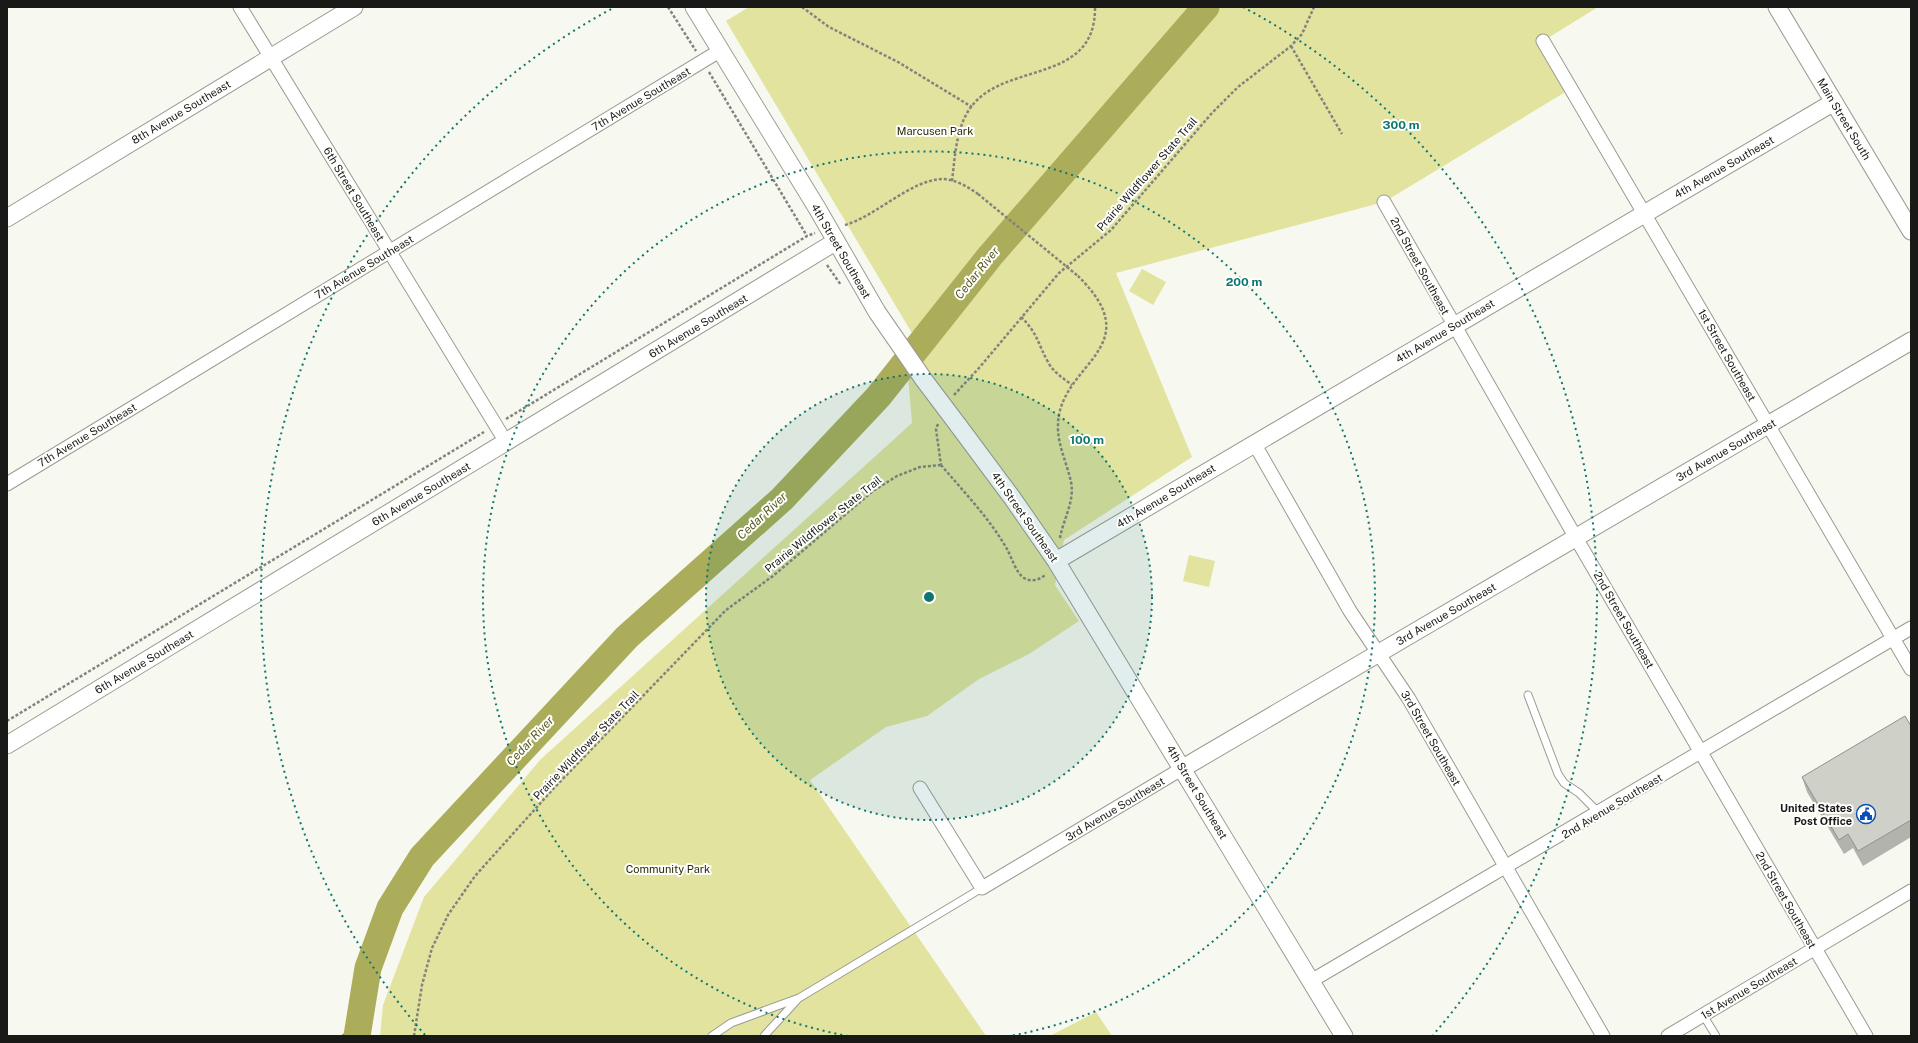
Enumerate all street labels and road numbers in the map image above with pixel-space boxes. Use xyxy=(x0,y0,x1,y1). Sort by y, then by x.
street label: 7th Avenue Southeast xyxy=(590,65,692,133)
street label: Main Street South xyxy=(1815,76,1873,162)
street label: 8th Avenue Southeast xyxy=(129,78,233,146)
street label: Prairie Wildflower State Trail xyxy=(1094,115,1200,233)
street label: 4th Avenue Southeast xyxy=(1672,134,1776,200)
street label: 6th Street Southeast xyxy=(321,145,387,243)
street label: 4th Street Southeast xyxy=(809,201,873,301)
street label: 2nd Street Southeast xyxy=(1388,215,1452,317)
street label: 7th Avenue Southeast xyxy=(313,233,415,301)
street label: 6th Avenue Southeast xyxy=(646,292,750,360)
street label: 4th Avenue Southeast xyxy=(1393,297,1497,365)
street label: 1st Street Southeast xyxy=(1696,307,1758,403)
street label: 7th Avenue Southeast xyxy=(36,401,138,469)
street label: 3rd Avenue Southeast xyxy=(1674,416,1778,484)
street label: 6th Avenue Southeast xyxy=(369,460,473,528)
street label: 4th Avenue Southeast xyxy=(1114,462,1218,530)
street label: 4th Street Southeast xyxy=(989,470,1061,564)
street label: Prairie Wildflower State Trail xyxy=(762,473,884,575)
street label: 2nd Street Southeast xyxy=(1591,570,1657,670)
street label: 3rd Avenue Southeast xyxy=(1394,580,1498,648)
street label: 6th Avenue Southeast xyxy=(92,628,196,696)
street label: Prairie Wildflower State Trail xyxy=(531,688,641,802)
street label: 3rd Street Southeast xyxy=(1399,688,1463,788)
street label: 4th Street Southeast xyxy=(1164,743,1230,841)
street label: 2nd Avenue Southeast xyxy=(1560,771,1664,841)
street label: 3rd Avenue Southeast xyxy=(1063,775,1167,843)
street label: 2nd Street Southeast xyxy=(1753,850,1819,950)
street label: 1st Avenue Southeast xyxy=(1699,955,1799,1021)

